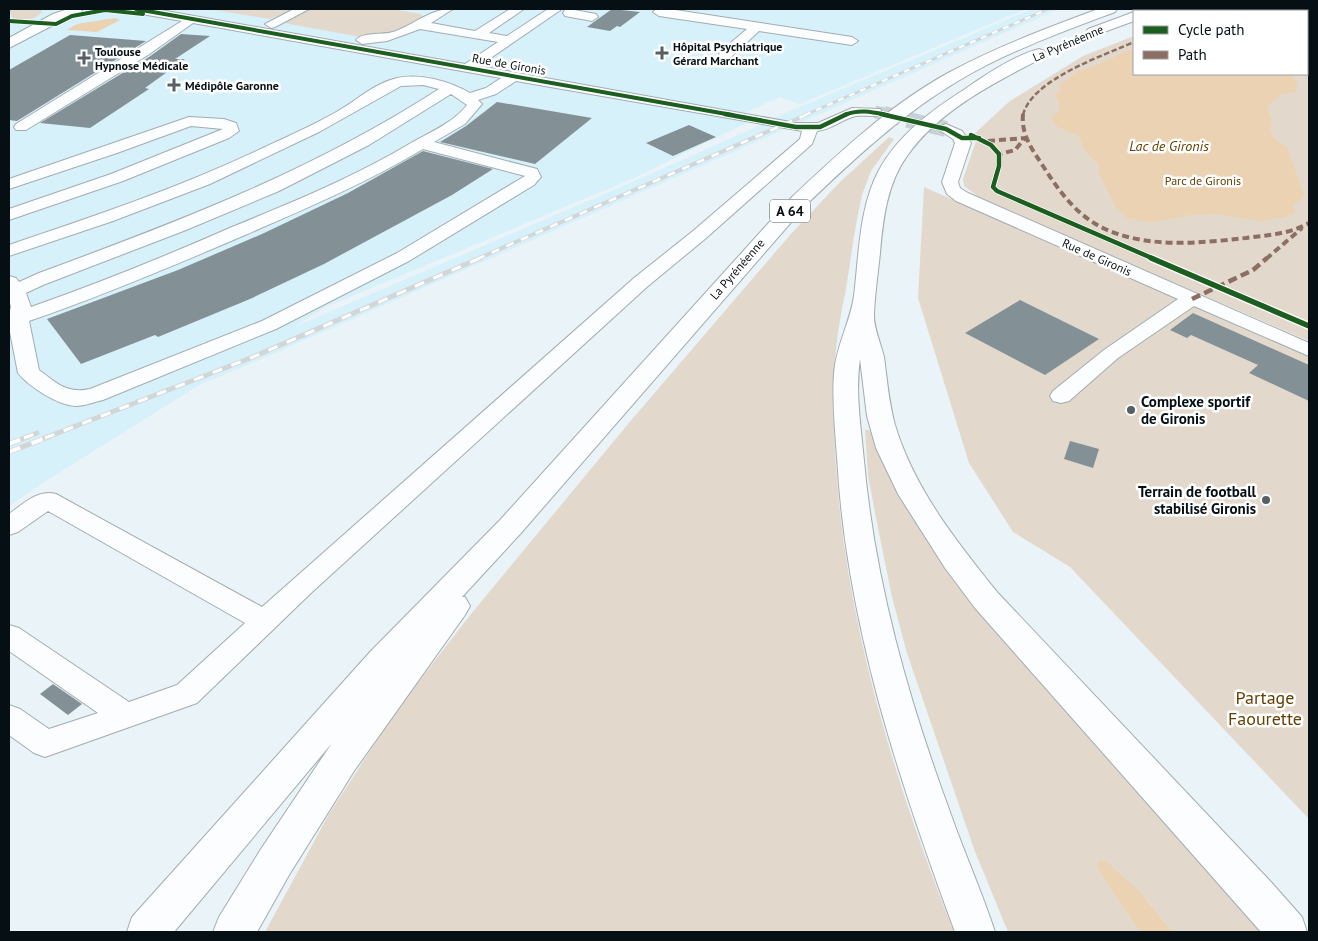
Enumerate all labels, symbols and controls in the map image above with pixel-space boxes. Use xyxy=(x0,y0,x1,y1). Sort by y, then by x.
legend xyxy=(1133,10,1308,75)
text: Cycle path xyxy=(1178,20,1244,39)
street label: La Pyrénéenne xyxy=(1030,21,1106,65)
place label: Hôpital Psychiatrique Gérard Marchant xyxy=(673,39,782,68)
place label: Toulouse Hypnose Médicale xyxy=(95,44,188,73)
text: Path xyxy=(1178,45,1207,64)
marker: Hôpital Psychiatrique Gérard Marchant xyxy=(655,46,669,60)
street label: Rue de Gironis xyxy=(471,50,547,78)
marker: Toulouse Hypnose Médicale xyxy=(77,51,91,65)
marker: Médipôle Garonne xyxy=(167,78,181,92)
place label: Médipôle Garonne xyxy=(185,78,279,93)
water label: Lac de Gironis xyxy=(1129,137,1209,155)
park label: Parc de Gironis xyxy=(1165,173,1241,188)
road number: A 64 xyxy=(770,200,810,222)
street label: Rue de Gironis xyxy=(1060,235,1134,279)
street label: La Pyrénéenne xyxy=(707,236,767,302)
place label: Complexe sportif de Gironis xyxy=(1141,392,1251,428)
marker: Complexe sportif de Gironis xyxy=(1125,404,1137,416)
place label: Terrain de football stabilisé Gironis xyxy=(1138,482,1257,518)
marker: Terrain de football stabilisé Gironis xyxy=(1260,494,1272,506)
park label: Partage Faourette xyxy=(1228,686,1302,730)

